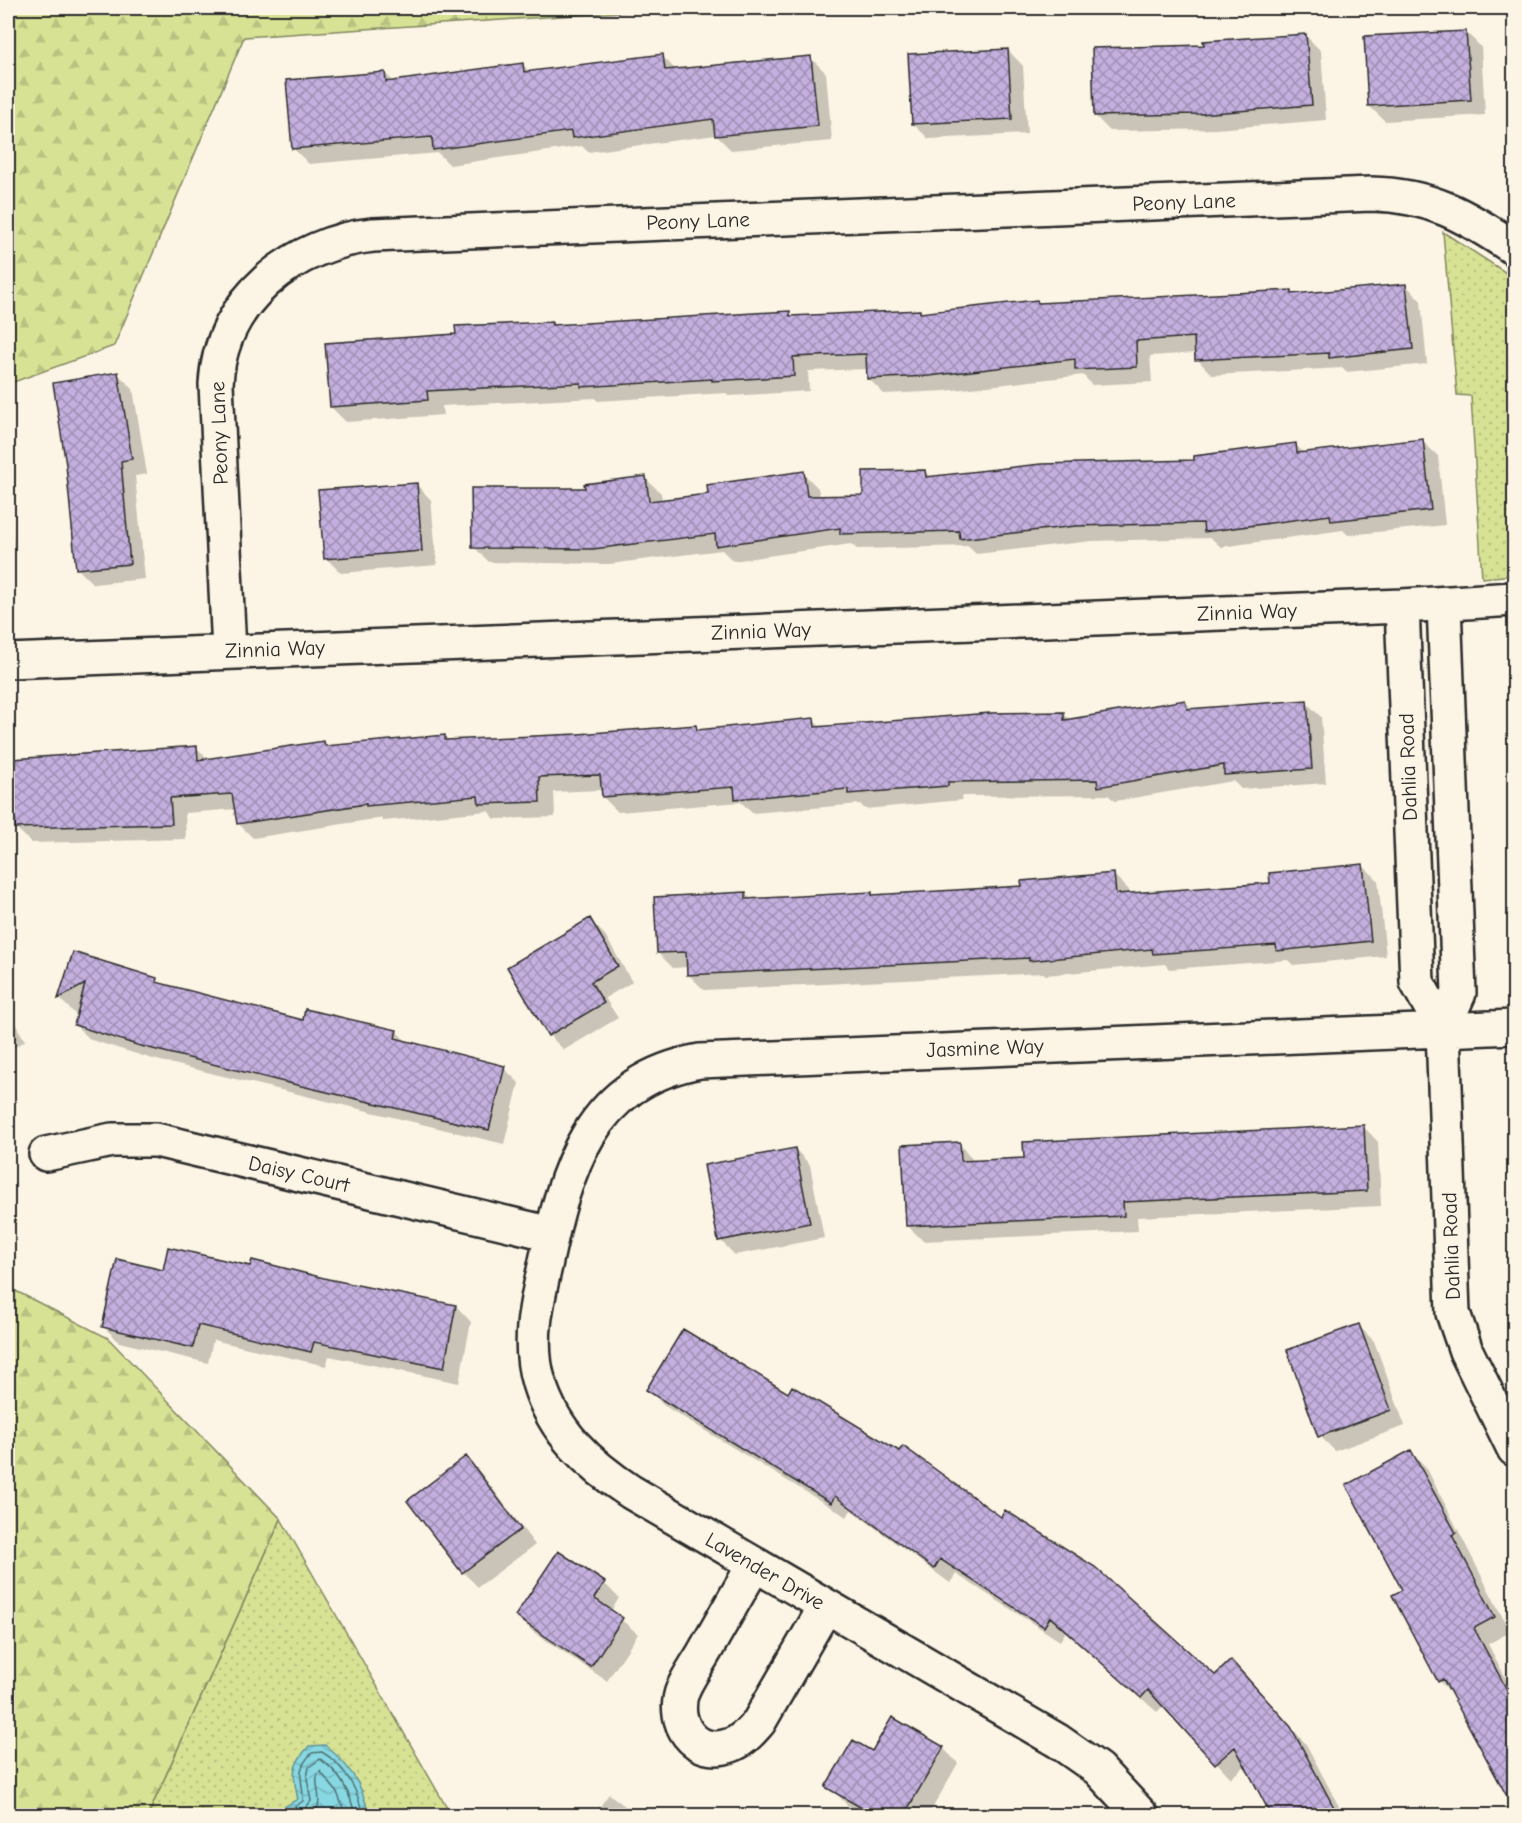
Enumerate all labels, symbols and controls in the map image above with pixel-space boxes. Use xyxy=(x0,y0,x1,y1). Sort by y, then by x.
street label: Peony Lane xyxy=(1132,188,1236,216)
street label: Peony Lane xyxy=(646,207,750,235)
street label: Peony Lane xyxy=(205,381,233,485)
street label: Zinnia Way xyxy=(1197,598,1298,626)
street label: Zinnia Way xyxy=(711,617,812,645)
street label: Zinnia Way xyxy=(225,635,326,663)
street label: Dahlia Road xyxy=(1394,713,1422,821)
street label: Jasmine Way xyxy=(926,1034,1045,1062)
street label: Daisy Court xyxy=(246,1151,353,1198)
street label: Dahlia Road xyxy=(1437,1192,1465,1300)
street label: Lavender Drive xyxy=(701,1527,829,1615)

